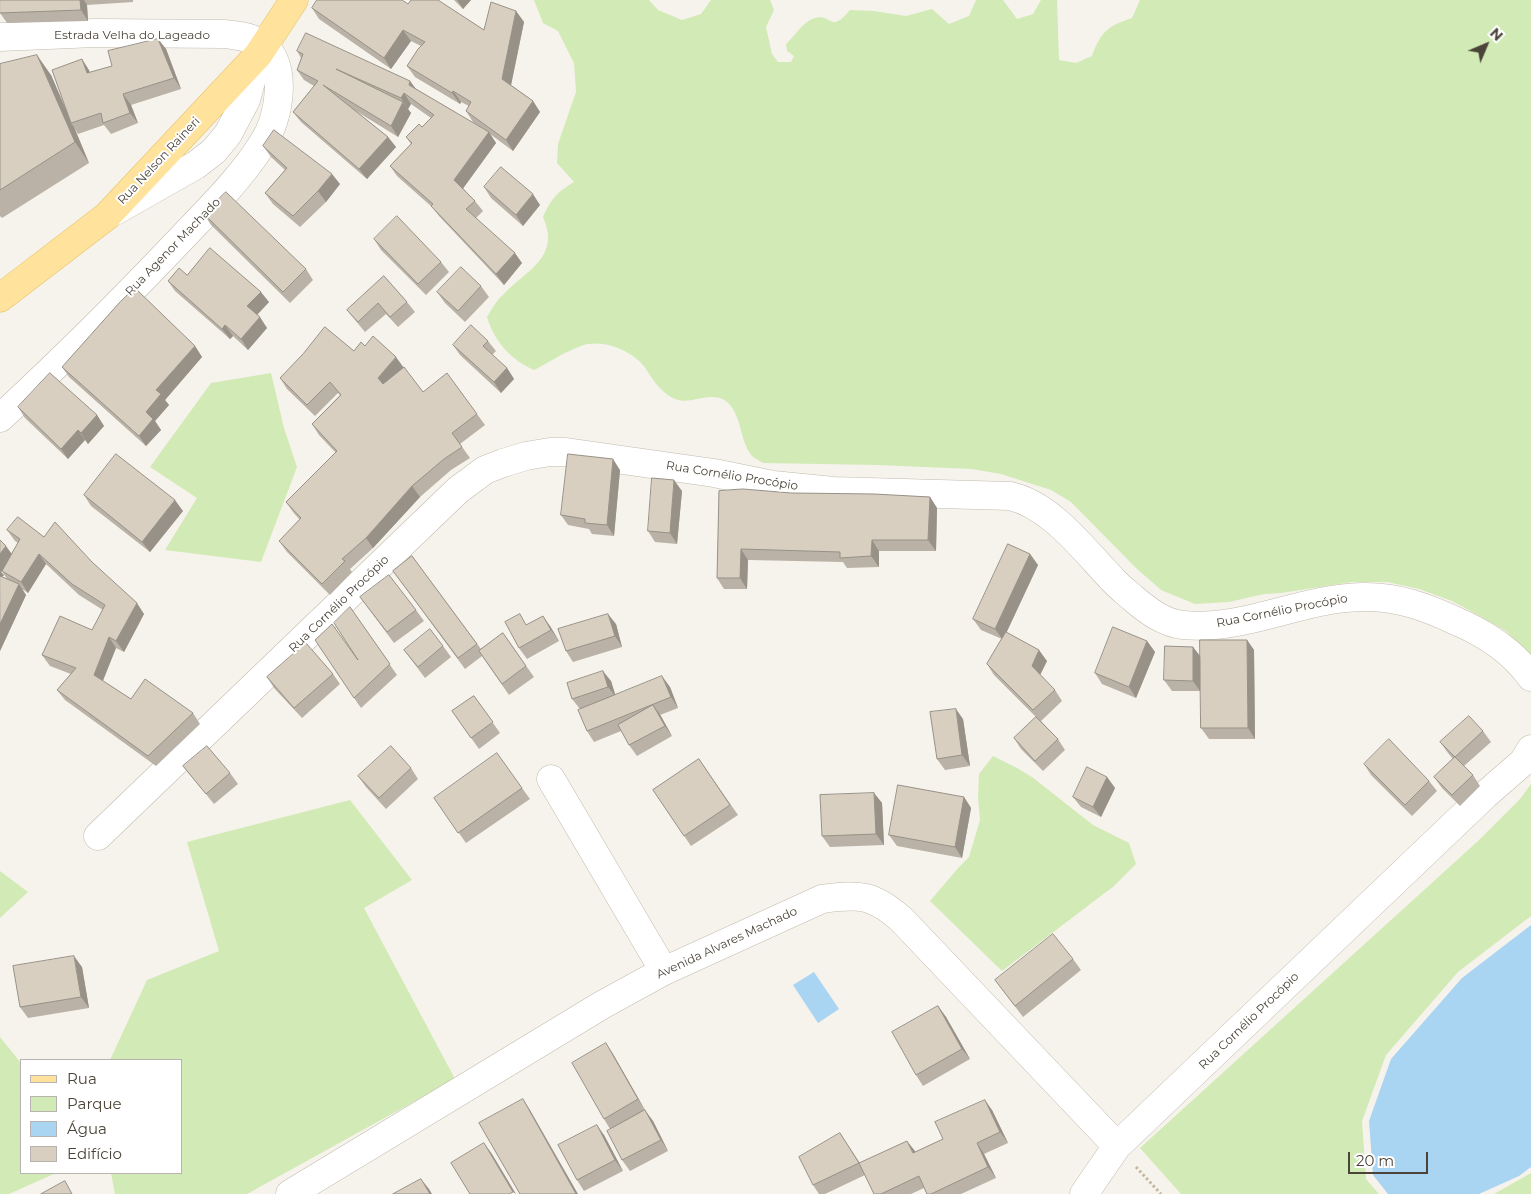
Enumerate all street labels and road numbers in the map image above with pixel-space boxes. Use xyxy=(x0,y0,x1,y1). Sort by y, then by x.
street label: Estrada Velha do Lageado xyxy=(54,28,210,42)
street label: Rua Nelson Raineri xyxy=(115,114,203,208)
street label: Rua Agenor Machado xyxy=(122,195,224,299)
street label: Rua Cornélio Procópio xyxy=(665,458,799,494)
street label: Rua Cornélio Procópio xyxy=(286,552,392,656)
street label: Rua Cornélio Procópio xyxy=(1215,591,1349,631)
street label: Avenida Alvares Machado xyxy=(654,904,800,982)
street label: Rua Cornélio Procópio xyxy=(1196,969,1302,1073)

